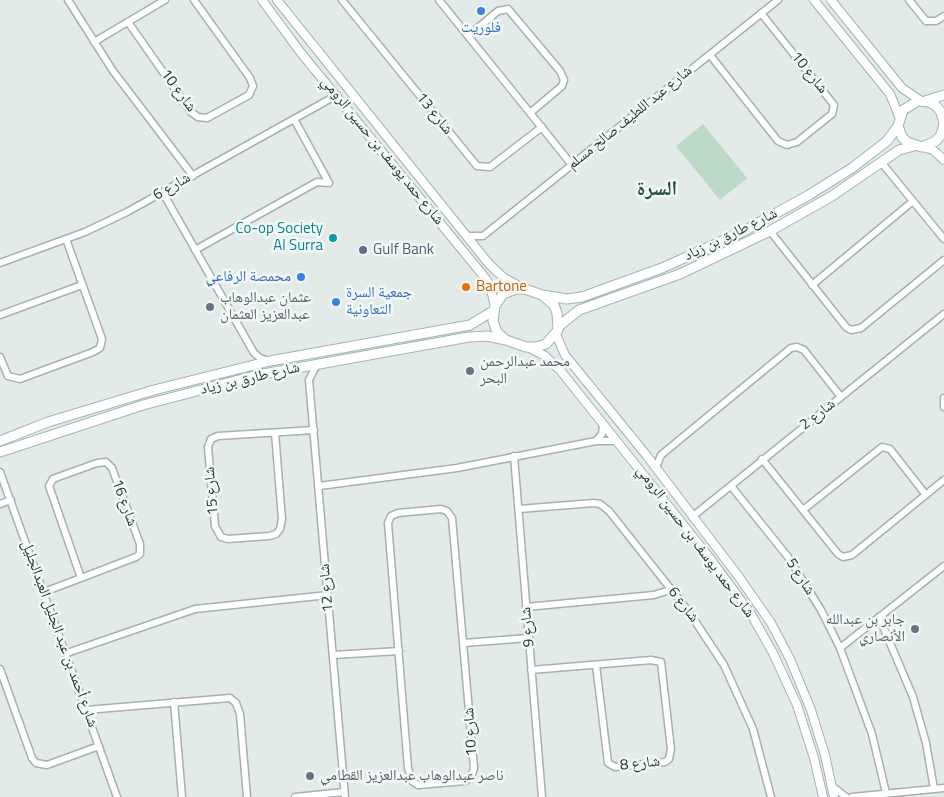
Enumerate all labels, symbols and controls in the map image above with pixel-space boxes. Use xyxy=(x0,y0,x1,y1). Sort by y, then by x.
marker: فلوريت xyxy=(475,5,487,17)
place label: فلوريت xyxy=(461,19,501,37)
street label: شارع 10 xyxy=(787,48,831,98)
street label: شارع عبد اللطيف صالح مسلم xyxy=(564,62,696,174)
street label: شارع 10 xyxy=(156,66,200,116)
street label: شارع حمد يوسف بن حسين الرومي xyxy=(317,73,447,229)
street label: شارع 13 xyxy=(412,89,456,139)
street label: شارع 6 xyxy=(150,169,194,205)
district label: السرة xyxy=(637,178,677,202)
street label: شارع طارق بن زياد xyxy=(681,205,781,265)
place label: Co-op Society Al Surra xyxy=(235,220,323,255)
marker: Co-op Society Al Surra xyxy=(327,232,339,244)
place label: Gulf Bank xyxy=(373,241,434,259)
marker: Gulf Bank xyxy=(357,244,369,256)
place label: محمصة الرفاعي xyxy=(205,268,291,286)
marker: محمصة الرفاعي xyxy=(295,271,307,283)
place label: Bartone xyxy=(476,278,527,296)
marker: Bartone xyxy=(460,281,472,293)
place label: جمعية السرة التعاونية xyxy=(346,284,412,319)
place label: عثمان عبدالوهاب عبدالعزيز العثمان xyxy=(220,289,311,324)
marker: جمعية السرة التعاونية xyxy=(330,296,342,308)
marker: عثمان عبدالوهاب عبدالعزيز العثمان xyxy=(204,301,216,313)
place label: محمد عبدالرحمن البحر xyxy=(480,353,570,388)
street label: شارع طارق بن زياد xyxy=(199,359,301,399)
marker: محمد عبدالرحمن البحر xyxy=(464,365,476,377)
street label: شارع 2 xyxy=(797,396,839,434)
street label: شارع حمد يوسف بن حسين الرومي xyxy=(632,462,758,622)
street label: شارع 15 xyxy=(201,466,223,516)
street label: شارع 16 xyxy=(107,477,141,529)
street label: شارع أحمد بن عبد الجليل العبدالجليل xyxy=(17,538,101,730)
street label: شارع 5 xyxy=(782,555,818,599)
street label: شارع 12 xyxy=(316,563,338,613)
street label: شارع 6 xyxy=(664,584,702,626)
street label: شارع 9 xyxy=(517,606,539,648)
place label: جابر بن عبدالله الأنصاري xyxy=(826,611,905,646)
marker: جابر بن عبدالله الأنصاري xyxy=(909,623,921,635)
street label: شارع 10 xyxy=(460,707,482,757)
street label: شارع 8 xyxy=(619,753,661,775)
place label: ناصر عبدالوهاب عبدالعزيز القطامي xyxy=(320,767,504,785)
marker: ناصر عبدالوهاب عبدالعزيز القطامي xyxy=(304,770,316,782)

